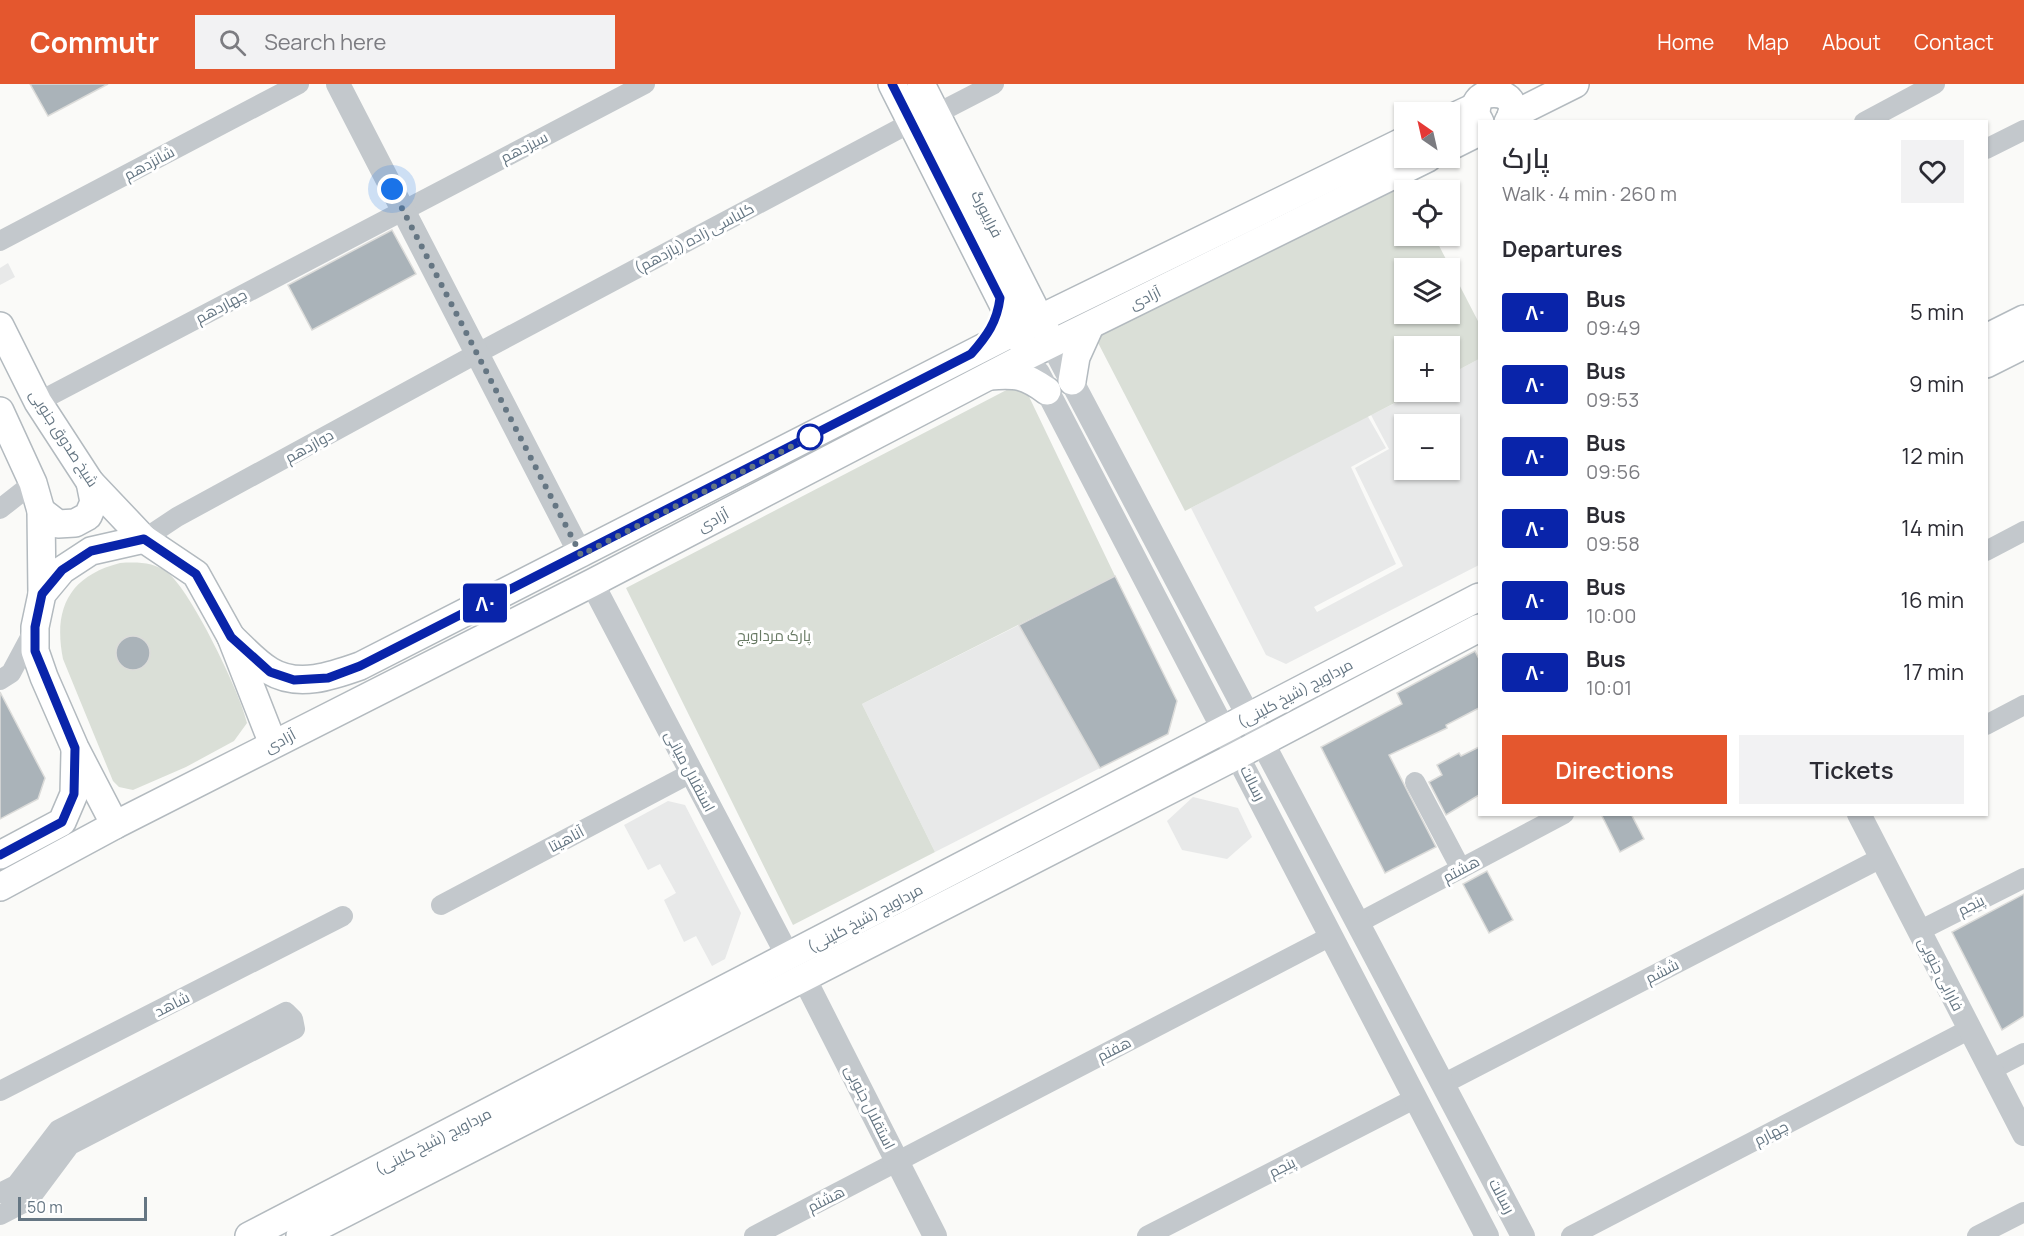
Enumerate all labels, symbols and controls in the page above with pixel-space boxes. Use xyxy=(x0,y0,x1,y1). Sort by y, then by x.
search box xyxy=(195,15,615,69)
text: Commutr xyxy=(30,23,159,61)
icon: search xyxy=(216,26,249,59)
text: Search here xyxy=(264,27,386,57)
text: Home xyxy=(1657,28,1714,56)
text: Map xyxy=(1747,28,1789,56)
text: About xyxy=(1822,28,1881,56)
text: Contact xyxy=(1914,28,1994,56)
north arrow xyxy=(1394,102,1460,168)
map controls xyxy=(1394,102,1460,480)
street label: سیزدهم xyxy=(497,126,551,168)
text: پارک xyxy=(1502,138,1549,176)
button: heart xyxy=(1901,140,1964,203)
street label: شانزدهم xyxy=(120,141,178,185)
your location xyxy=(377,174,407,204)
button: locate xyxy=(1394,180,1460,246)
text: Walk · 4 min · 260 m xyxy=(1502,180,1677,207)
street label: فرایبورگ xyxy=(966,187,1008,241)
street label: کلباسی زاده (یازدهم) xyxy=(630,198,758,278)
text: Departures xyxy=(1502,234,1622,264)
button: layers xyxy=(1394,258,1460,324)
street label: آزادی xyxy=(1126,281,1164,315)
street label: چهاردهم xyxy=(191,284,251,328)
text: Bus xyxy=(1586,284,1626,314)
text: 5 min xyxy=(1910,297,1964,327)
text: ۸۰ xyxy=(1525,298,1545,326)
text: 09:49 xyxy=(1586,314,1641,341)
button: + xyxy=(1394,336,1460,402)
text: Bus xyxy=(1586,356,1626,386)
text: 9 min xyxy=(1909,369,1964,399)
text: ۸۰ xyxy=(1525,370,1545,398)
street label: شیخ صدوق جنوبی xyxy=(24,385,103,491)
text: 09:53 xyxy=(1586,386,1639,413)
button: − xyxy=(1394,414,1460,480)
street label: دوازدهم xyxy=(281,424,337,468)
unlabelled marker xyxy=(797,424,823,450)
text: Bus xyxy=(1586,428,1626,458)
text: 12 min xyxy=(1902,441,1964,471)
text: ۸۰ xyxy=(1525,442,1545,470)
text: 09:56 xyxy=(1586,458,1641,485)
text: Bus xyxy=(1586,500,1626,530)
street label: آزادی xyxy=(694,503,732,537)
text: 14 min xyxy=(1901,513,1964,543)
text: ۸۰ xyxy=(1525,514,1545,542)
text: 09:58 xyxy=(1586,530,1640,557)
text: Bus xyxy=(1586,572,1626,602)
line badge: ۸۰ xyxy=(458,584,512,622)
text: 16 min xyxy=(1901,585,1964,615)
text: ۸۰ xyxy=(1525,586,1545,614)
text: ۸۰ xyxy=(475,589,495,617)
text: 10:00 xyxy=(1586,602,1636,629)
park label: پارک مرداویج xyxy=(737,625,811,647)
text: Bus xyxy=(1586,644,1626,674)
street label: مرداویج (شیخ کلینی) xyxy=(1234,654,1357,733)
text: 17 min xyxy=(1903,657,1964,687)
text: ۸۰ xyxy=(1525,658,1545,686)
text: 10:01 xyxy=(1586,674,1632,701)
street label: آزادی xyxy=(261,724,299,758)
street label: استقلال میانی xyxy=(660,727,720,815)
button: Directions xyxy=(1502,735,1727,804)
button: Tickets xyxy=(1739,735,1964,804)
street label: رسالت xyxy=(1235,762,1271,804)
street label: آناهیتا xyxy=(544,821,588,857)
street label: هشتم xyxy=(1439,851,1483,887)
street label: مرداویج (شیخ کلینی) xyxy=(804,879,927,958)
street label: پنجم xyxy=(1954,889,1988,921)
street label: فارابی جنوبی xyxy=(1913,933,1969,1015)
street label: ششم xyxy=(1642,954,1682,988)
street label: شاهد xyxy=(151,986,193,1022)
street label: هفتم xyxy=(1093,1032,1135,1066)
street label: استقلال جنوبی xyxy=(840,1061,900,1153)
street label: مرداویج (شیخ کلینی) xyxy=(371,1103,495,1180)
street label: چهارم xyxy=(1750,1115,1792,1151)
street label: پنجم xyxy=(1265,1151,1299,1183)
street label: رسالت xyxy=(1484,1175,1520,1217)
street label: هشتم xyxy=(804,1181,848,1217)
scale bar xyxy=(18,1194,147,1222)
text: 50 m xyxy=(27,1196,63,1218)

